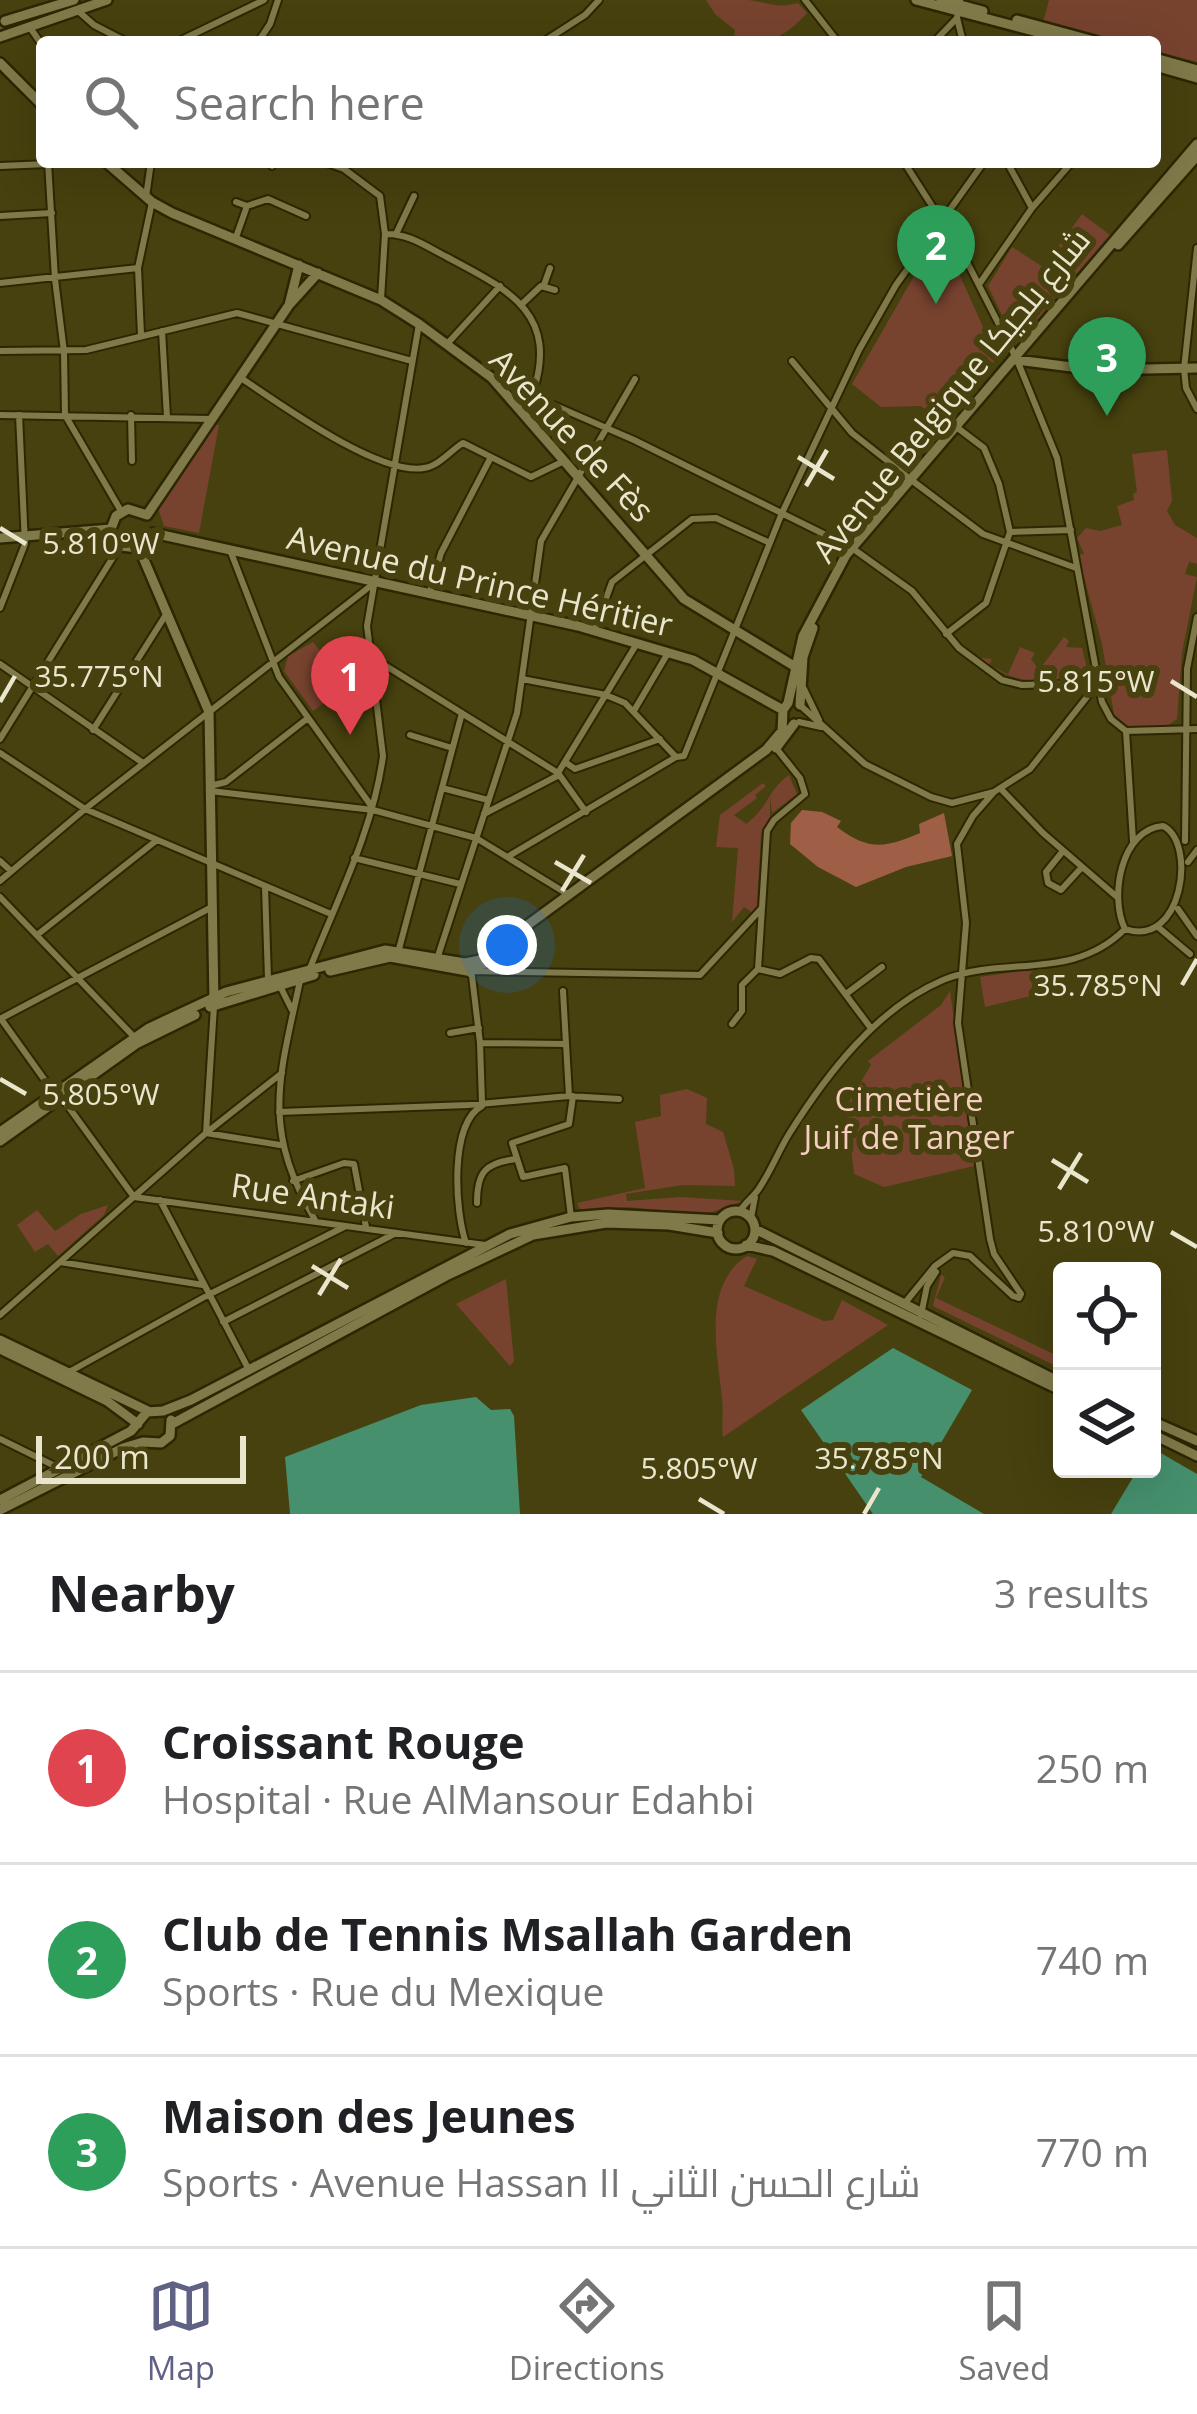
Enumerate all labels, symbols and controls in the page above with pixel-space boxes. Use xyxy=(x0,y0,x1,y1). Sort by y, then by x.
search box xyxy=(36,36,1161,168)
icon: search xyxy=(78,69,144,135)
text: Search here xyxy=(174,72,425,133)
pin: 2 xyxy=(897,205,975,304)
street label: Avenue Belgique شارع بلجيكا xyxy=(802,218,1100,572)
pin: 3 xyxy=(1068,317,1146,416)
street label: Avenue de Fès xyxy=(480,338,665,531)
street label: Avenue du Prince Héritier xyxy=(283,514,677,647)
text: 5.810°W xyxy=(42,522,160,563)
pin: 1 xyxy=(311,636,389,735)
text: 35.775°N xyxy=(34,655,164,696)
text: 5.815°W xyxy=(1037,660,1155,701)
your location xyxy=(477,915,537,975)
text: 35.785°N xyxy=(1033,964,1163,1005)
text: 5.805°W xyxy=(42,1073,160,1114)
park label: Cimetière Juif de Tanger xyxy=(800,1076,1015,1159)
street label: Rue Antaki xyxy=(228,1162,398,1229)
text: 5.810°W xyxy=(1037,1210,1155,1251)
map controls xyxy=(1053,1262,1161,1478)
button: locate xyxy=(1053,1262,1161,1370)
button: layers xyxy=(1053,1370,1161,1478)
scale bar xyxy=(36,1430,246,1483)
text: 200 m xyxy=(54,1434,150,1479)
text: 35.785°N xyxy=(814,1437,944,1478)
text: 5.805°W xyxy=(640,1447,758,1488)
text: Nearby xyxy=(48,1557,235,1627)
text: 3 results xyxy=(994,1566,1149,1619)
text: Croissant Rouge xyxy=(162,1711,525,1772)
text: 1 xyxy=(76,1741,98,1794)
text: 250 m xyxy=(1036,1741,1149,1794)
text: Hospital · Rue AlMansour Edahbi xyxy=(162,1772,754,1825)
text: Club de Tennis Msallah Garden xyxy=(162,1903,853,1964)
text: 2 xyxy=(76,1933,98,1986)
text: 740 m xyxy=(1036,1933,1149,1986)
text: Sports · Rue du Mexique xyxy=(162,1964,604,2017)
text: Maison des Jeunes xyxy=(162,2085,576,2146)
text: 3 xyxy=(76,2125,98,2178)
text: 770 m xyxy=(1036,2125,1149,2178)
text: Sports · Avenue Hassan II شارع الحسن الثاني xyxy=(162,2155,921,2208)
tab: Map xyxy=(147,2273,215,2390)
tab: Directions xyxy=(509,2273,665,2390)
tab: Saved xyxy=(958,2273,1050,2390)

